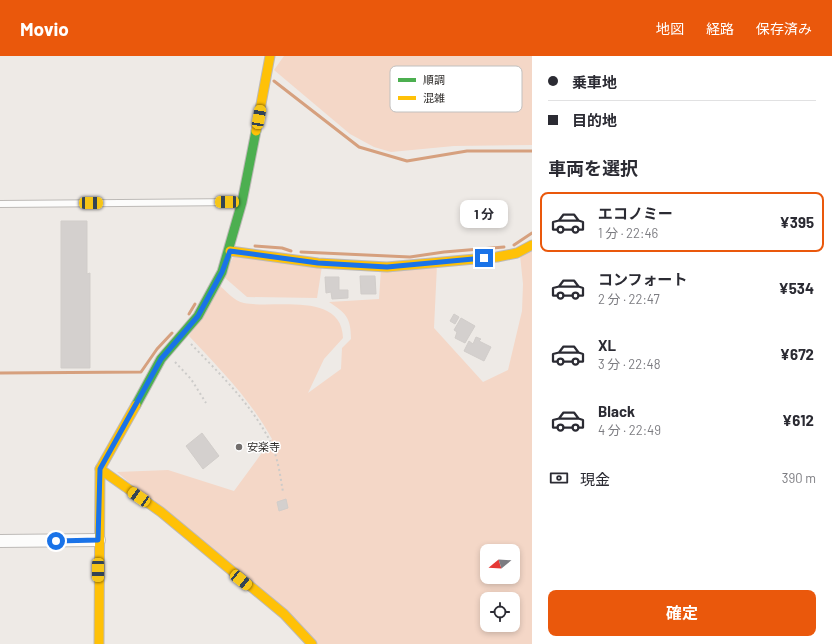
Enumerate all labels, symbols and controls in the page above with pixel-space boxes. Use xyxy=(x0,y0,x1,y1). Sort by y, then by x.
text: Movio xyxy=(20,17,69,40)
text: 地図 xyxy=(656,20,684,37)
text: 経路 xyxy=(706,20,734,37)
text: 保存済み xyxy=(756,20,812,37)
legend xyxy=(390,66,522,112)
text: 順調 xyxy=(423,73,445,86)
text: 乗車地 xyxy=(572,73,617,91)
text: 混雑 xyxy=(423,91,445,104)
car xyxy=(251,104,267,130)
text: 目的地 xyxy=(572,111,617,129)
text: 車両を選択 xyxy=(548,157,638,179)
car xyxy=(215,196,239,208)
car xyxy=(79,197,103,209)
callout: 1 分 xyxy=(460,200,508,228)
icon: car xyxy=(550,204,586,240)
text: エコノミー xyxy=(598,204,673,222)
text: 1 分 xyxy=(474,206,494,222)
text: ¥395 xyxy=(780,213,814,231)
text: 1 分 · 22:46 xyxy=(598,225,658,241)
route end xyxy=(475,249,493,267)
icon: car xyxy=(550,270,586,306)
text: コンフォート xyxy=(598,270,688,288)
text: ¥534 xyxy=(778,279,814,297)
text: 2 分 · 22:47 xyxy=(598,291,660,307)
icon: car xyxy=(550,336,586,372)
text: XL xyxy=(598,336,616,354)
text: ¥672 xyxy=(780,345,814,363)
text: 3 分 · 22:48 xyxy=(598,356,661,372)
icon: car xyxy=(550,402,586,438)
text: Black xyxy=(598,402,635,420)
text: ¥612 xyxy=(782,411,814,429)
text: 4 分 · 22:49 xyxy=(598,422,661,438)
place label: 安楽寺 xyxy=(247,440,280,453)
marker: 安楽寺 xyxy=(234,442,244,452)
icon: cash xyxy=(548,467,570,489)
text: 現金 xyxy=(580,470,610,488)
text: 390 m xyxy=(782,470,816,486)
car xyxy=(126,485,152,509)
route start xyxy=(47,532,65,550)
north arrow xyxy=(480,544,520,584)
map controls xyxy=(480,544,520,632)
car xyxy=(92,558,104,582)
car xyxy=(228,568,254,592)
button: 確定 xyxy=(548,590,816,636)
button: locate xyxy=(480,592,520,632)

